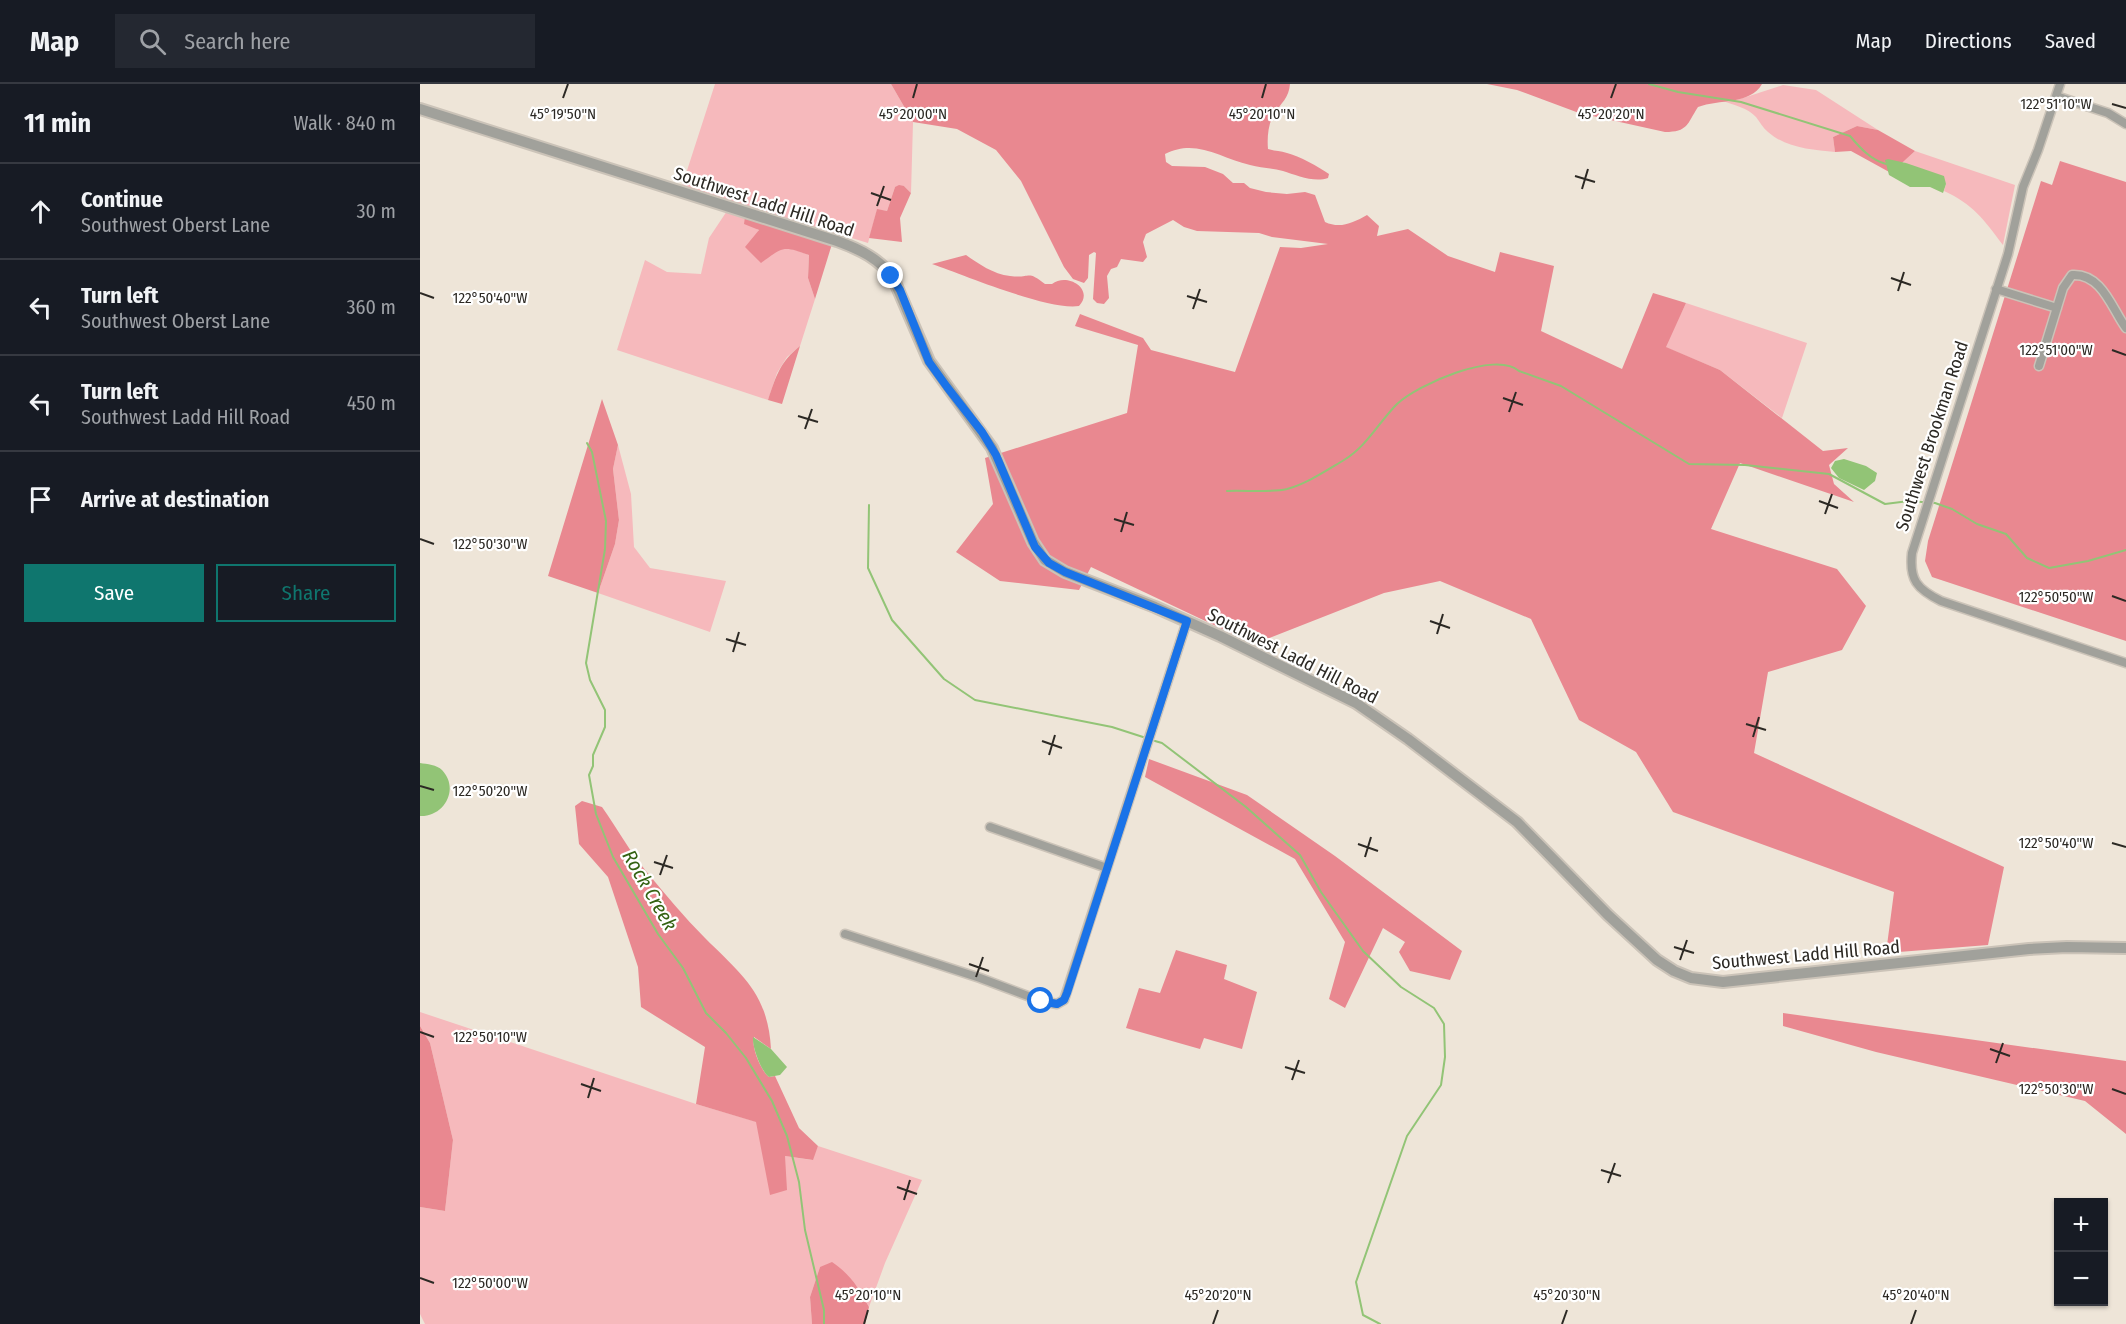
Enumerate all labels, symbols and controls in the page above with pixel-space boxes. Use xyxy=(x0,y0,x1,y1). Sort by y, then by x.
search box xyxy=(115,14,535,68)
text: Map xyxy=(30,25,79,58)
icon: search xyxy=(136,25,169,58)
text: Search here xyxy=(184,28,290,55)
text: Map xyxy=(1855,28,1892,54)
text: Directions xyxy=(1925,28,2012,54)
text: Saved xyxy=(2045,28,2096,54)
text: 122°51'10"W xyxy=(2020,95,2092,113)
text: 45°19'50"N xyxy=(530,105,596,123)
text: 45°20'00"N xyxy=(879,105,947,123)
text: 45°20'10"N xyxy=(1229,105,1295,123)
text: 45°20'20"N xyxy=(1577,105,1645,123)
text: 11 min xyxy=(24,108,91,139)
text: Walk · 840 m xyxy=(294,111,396,135)
street label: Southwest Ladd Hill Road xyxy=(671,162,857,242)
text: Continue xyxy=(81,186,163,213)
icon: ahead xyxy=(24,195,57,228)
text: 30 m xyxy=(356,199,396,223)
text: Southwest Oberst Lane xyxy=(81,213,270,237)
route end xyxy=(877,262,903,288)
text: Turn left xyxy=(81,282,159,309)
text: 122°50'40"W xyxy=(453,289,527,307)
icon: left xyxy=(24,291,57,324)
text: 360 m xyxy=(347,295,396,319)
text: Southwest Oberst Lane xyxy=(81,309,270,333)
street label: Southwest Brookman Road xyxy=(1891,338,1973,534)
text: 122°51'00"W xyxy=(2019,341,2093,359)
text: Turn left xyxy=(81,378,159,405)
icon: left xyxy=(24,387,57,420)
text: 450 m xyxy=(347,391,396,415)
text: Southwest Ladd Hill Road xyxy=(81,405,290,429)
icon: arrive xyxy=(24,483,57,516)
text: Arrive at destination xyxy=(81,486,269,513)
text: 122°50'30"W xyxy=(452,535,528,553)
button: Save xyxy=(24,564,204,622)
button: Share xyxy=(216,564,396,622)
text: 122°50'50"W xyxy=(2018,588,2094,606)
street label: Southwest Ladd Hill Road xyxy=(1204,603,1382,709)
text: 122°50'20"W xyxy=(453,782,527,800)
text: 122°50'40"W xyxy=(2019,834,2093,852)
water label: Rock Creek xyxy=(617,845,683,935)
street label: Southwest Ladd Hill Road xyxy=(1711,936,1901,974)
route start xyxy=(1027,987,1053,1013)
text: 122°50'10"W xyxy=(453,1028,527,1046)
text: 122°50'30"W xyxy=(2018,1080,2094,1098)
map controls xyxy=(2054,1198,2108,1306)
button: + xyxy=(2054,1198,2108,1252)
button: − xyxy=(2054,1252,2108,1306)
text: 122°50'00"W xyxy=(452,1274,528,1292)
text: 45°20'10"N xyxy=(835,1286,901,1304)
text: 45°20'20"N xyxy=(1184,1286,1252,1304)
text: 45°20'30"N xyxy=(1533,1286,1601,1304)
text: 45°20'40"N xyxy=(1882,1286,1950,1304)

